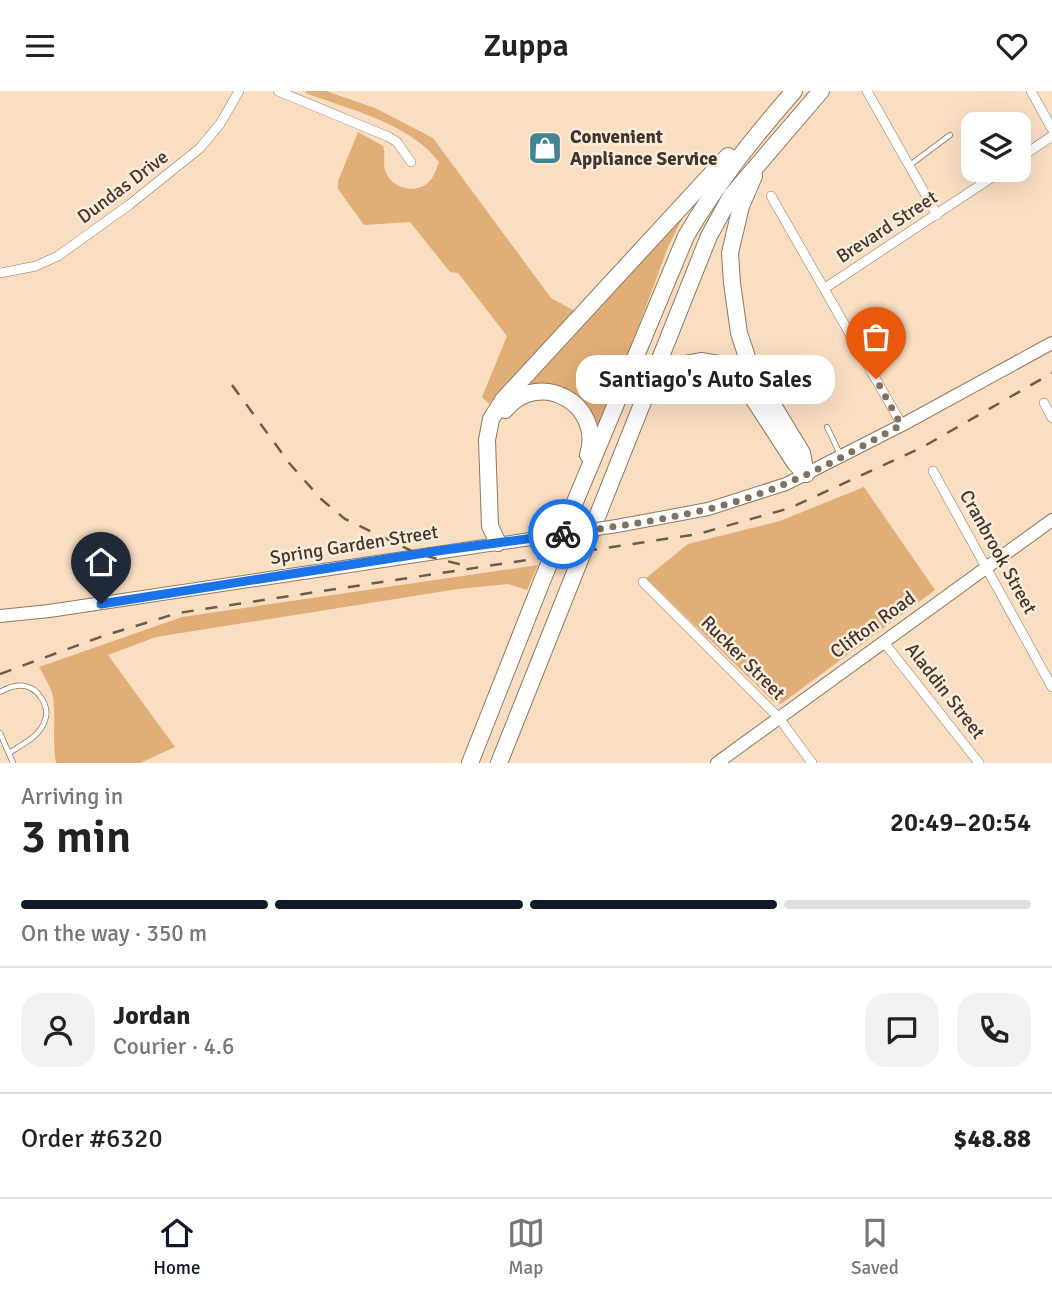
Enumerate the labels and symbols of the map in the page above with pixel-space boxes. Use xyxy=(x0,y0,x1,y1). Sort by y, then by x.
place label: Convenient Appliance Service xyxy=(570,125,718,171)
shop icon: Convenient Appliance Service xyxy=(526,129,564,167)
street label: Dundas Drive xyxy=(73,145,173,229)
street label: Brevard Street xyxy=(832,185,942,269)
pin xyxy=(846,307,906,379)
callout: Santiago's Auto Sales xyxy=(575,355,834,403)
street label: Cranbrook Street xyxy=(954,486,1042,618)
courier xyxy=(528,499,598,569)
street label: Spring Garden Street xyxy=(268,520,440,570)
pin xyxy=(71,532,131,604)
street label: Clifton Road xyxy=(826,586,920,664)
street label: Rucker Street xyxy=(696,611,790,705)
street label: Aladdin Street xyxy=(900,638,990,744)

